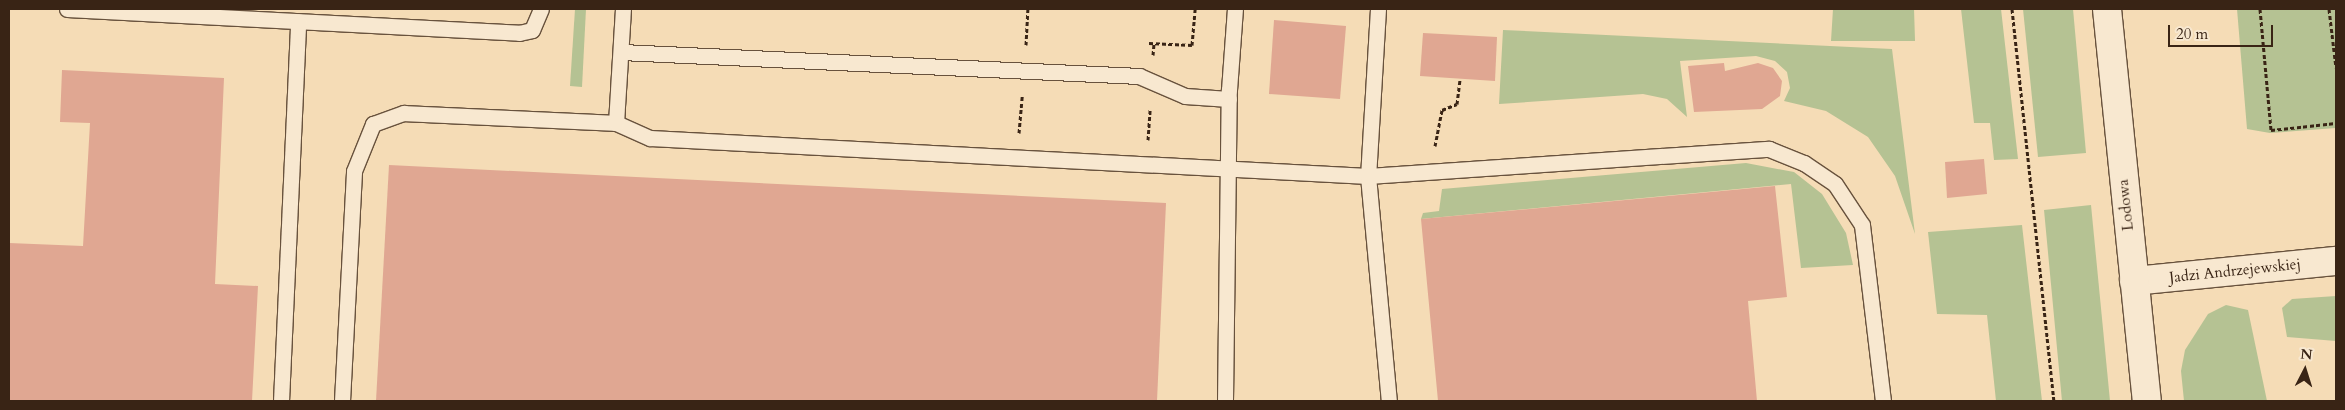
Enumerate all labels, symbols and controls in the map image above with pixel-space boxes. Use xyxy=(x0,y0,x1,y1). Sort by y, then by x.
scale bar xyxy=(2170,15,2275,47)
text: 20 m xyxy=(2176,24,2208,44)
street label: Lodowa xyxy=(2114,178,2138,232)
street label: Jadzi Andrzejewskiej xyxy=(2168,255,2302,287)
north arrow xyxy=(2280,345,2330,395)
text: N xyxy=(2299,345,2313,365)

